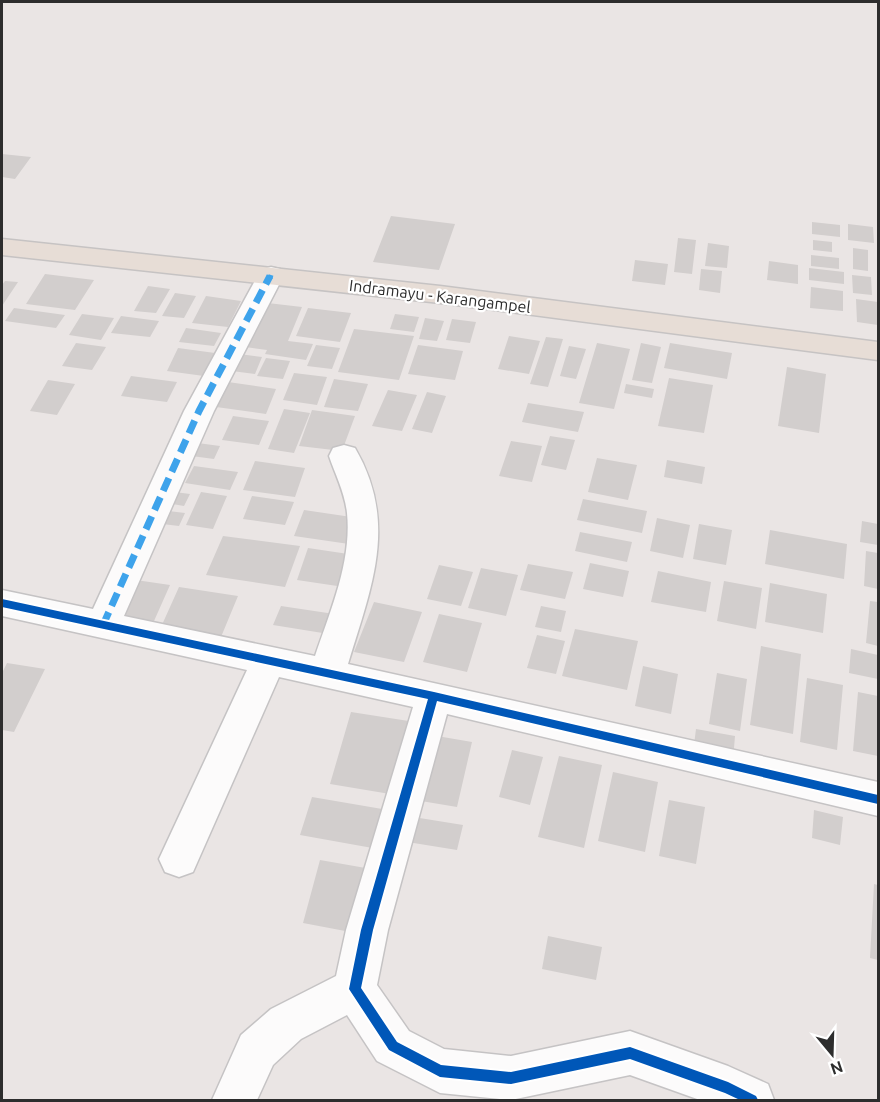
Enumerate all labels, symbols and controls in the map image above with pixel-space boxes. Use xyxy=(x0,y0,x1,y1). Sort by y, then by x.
street label: Indramayu - Karangampel xyxy=(348,276,532,316)
north arrow xyxy=(802,1024,862,1084)
text: N xyxy=(828,1058,845,1079)

